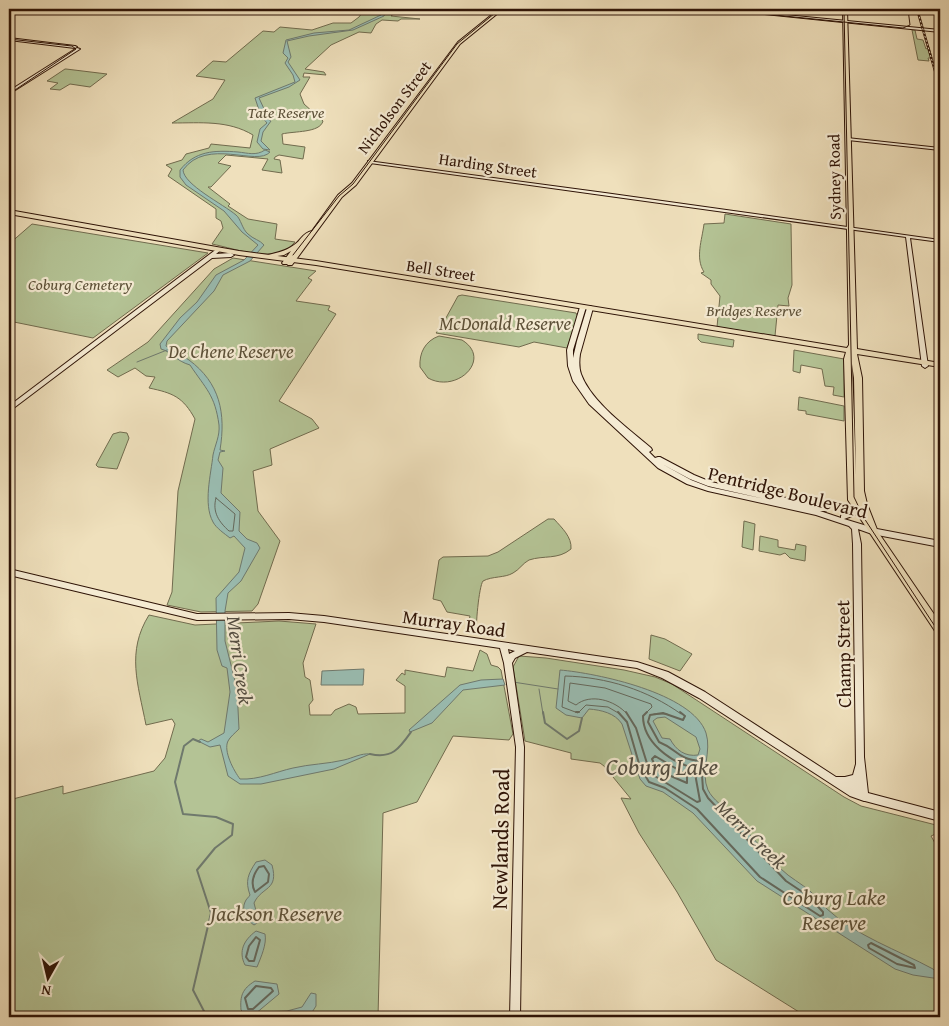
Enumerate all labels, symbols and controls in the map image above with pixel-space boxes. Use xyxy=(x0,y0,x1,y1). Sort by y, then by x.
street label: Nicholson Street xyxy=(351,55,437,159)
park label: Tate Reserve xyxy=(248,100,325,124)
street label: Sydney Road xyxy=(821,133,847,220)
street label: Harding Street xyxy=(438,146,539,184)
street label: Bell Street xyxy=(405,253,478,287)
park label: Coburg Cemetery xyxy=(28,272,133,296)
park label: Bridges Reserve xyxy=(705,298,802,322)
park label: McDonald Reserve xyxy=(439,309,571,337)
park label: De Chene Reserve xyxy=(167,337,294,365)
street label: Pentridge Boulevard xyxy=(705,459,871,526)
street label: Champ Street xyxy=(828,599,858,708)
street label: Murray Road xyxy=(401,602,508,644)
water label: Merri Creek xyxy=(220,614,261,707)
water label: Coburg Lake xyxy=(606,749,719,784)
street label: Newlands Road xyxy=(483,768,517,910)
water label: Merri Creek xyxy=(709,792,794,876)
park label: Coburg Lake Reserve xyxy=(782,881,886,938)
park label: Jackson Reserve xyxy=(206,897,342,929)
north arrow xyxy=(22,954,72,1004)
text: N xyxy=(40,980,52,1001)

